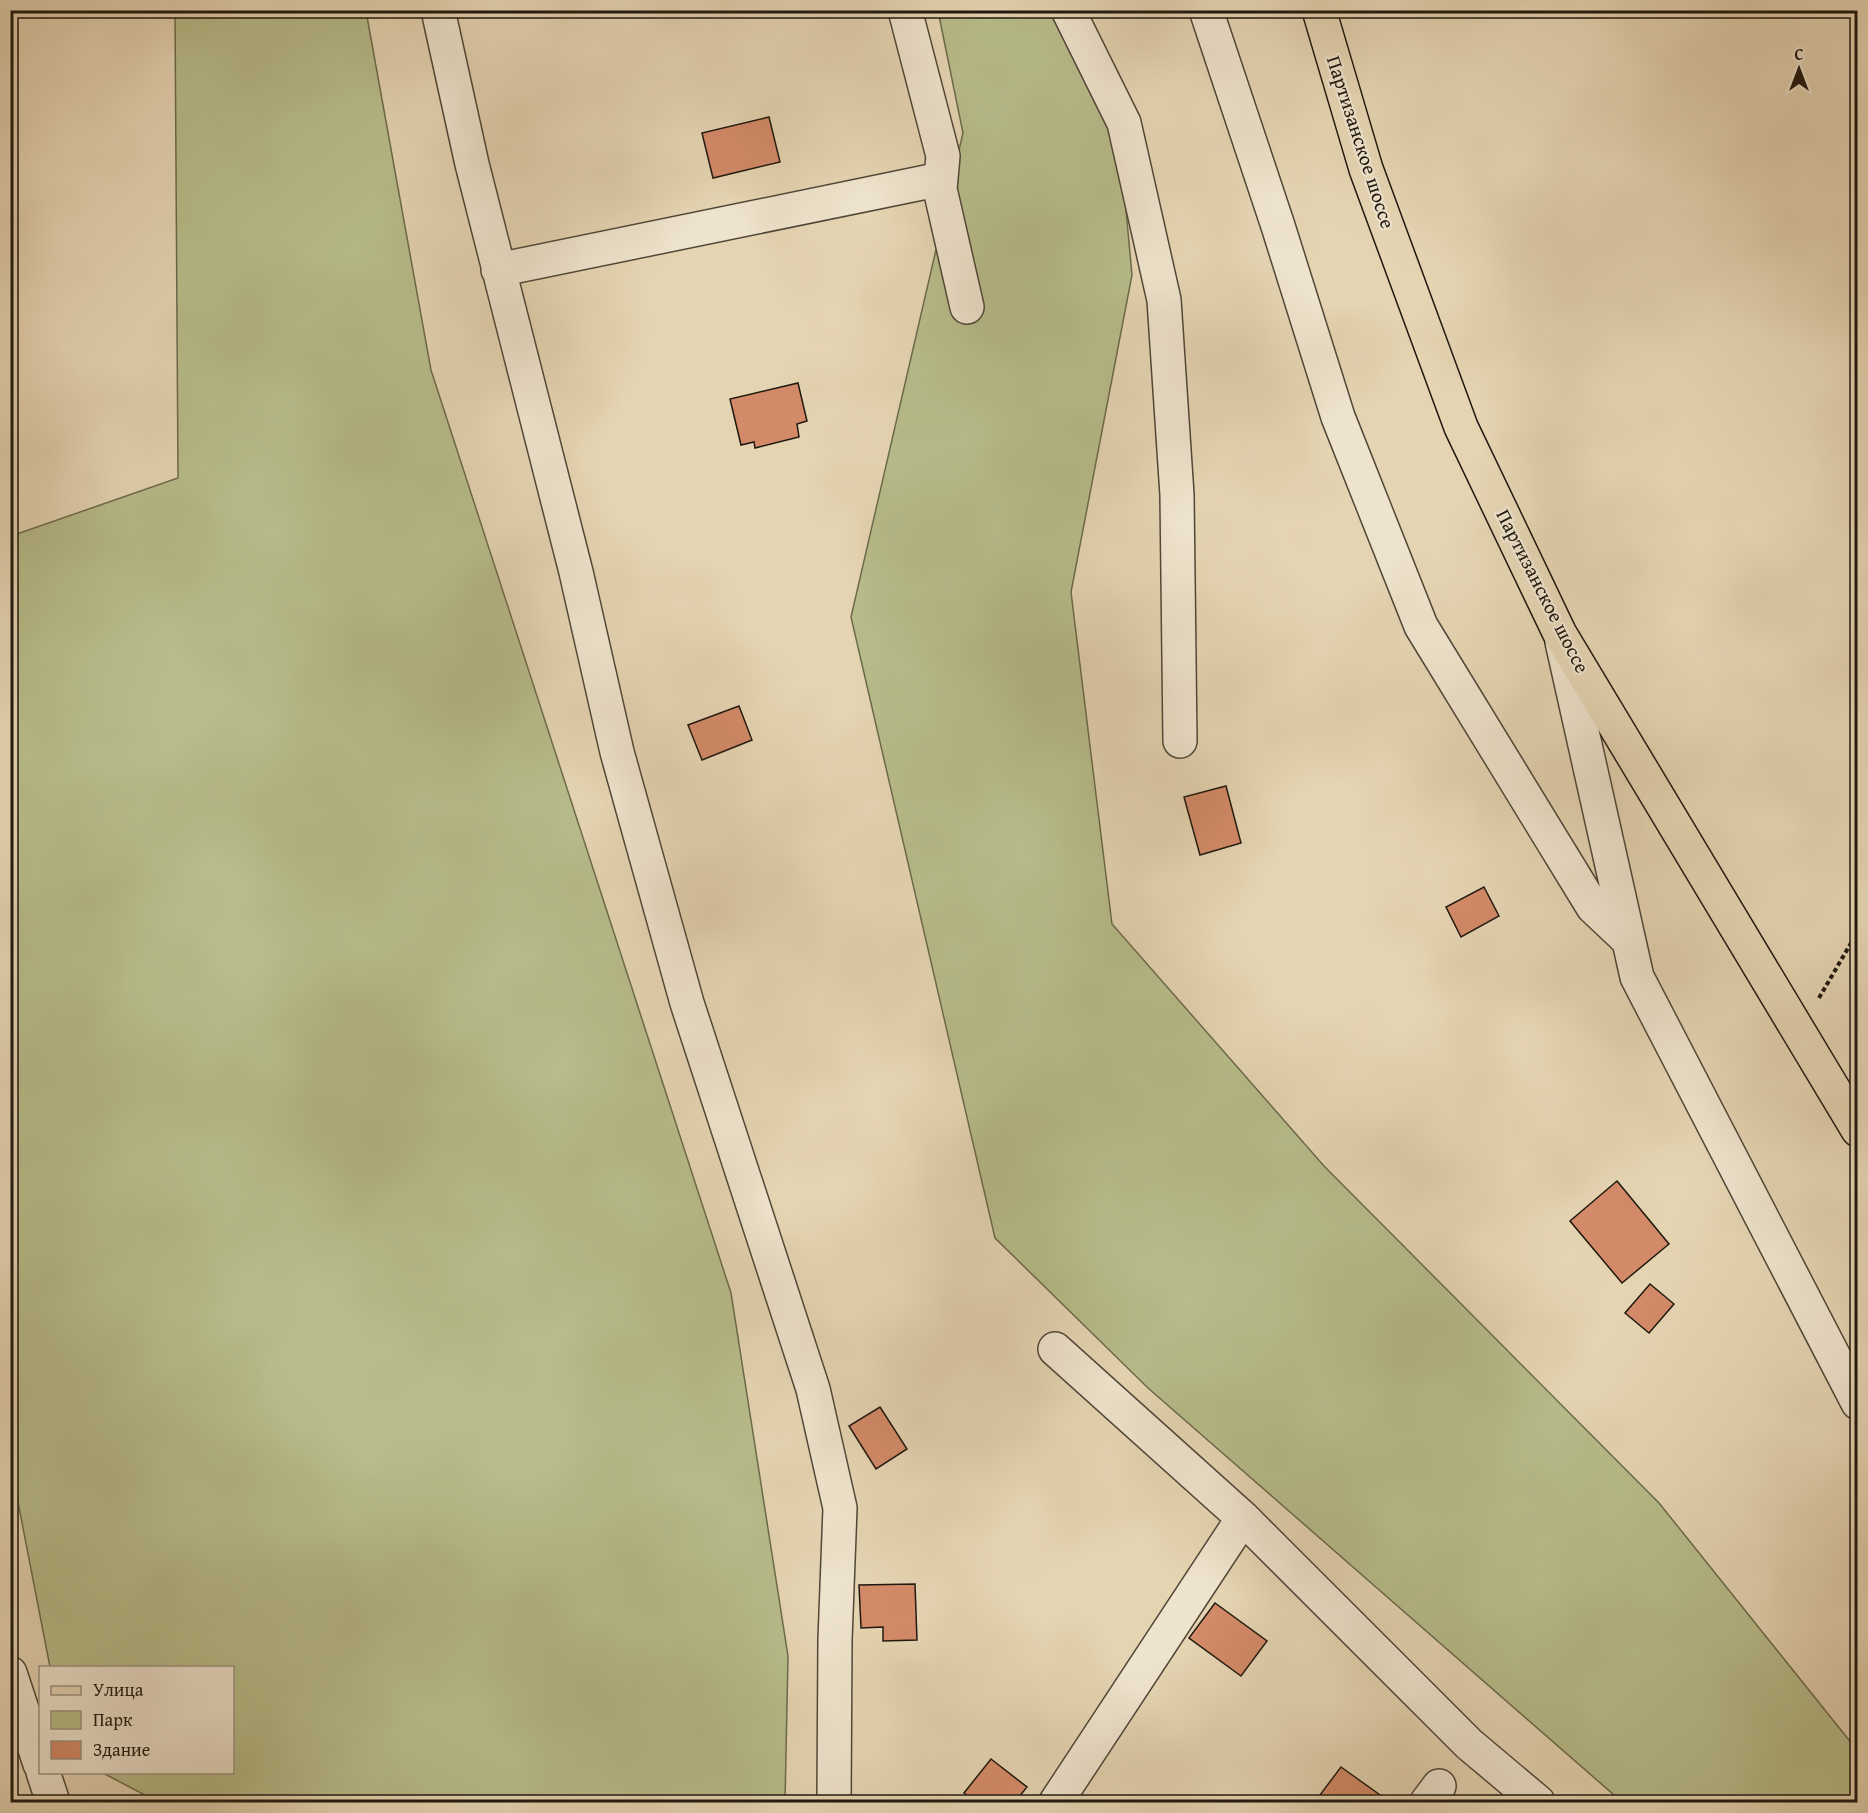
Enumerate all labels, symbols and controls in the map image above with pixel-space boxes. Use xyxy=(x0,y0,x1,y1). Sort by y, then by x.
north arrow xyxy=(1769,39,1829,99)
text: С xyxy=(1794,42,1804,66)
street label: Партизанское шоссе xyxy=(1320,52,1403,232)
street label: Партизанское шоссе xyxy=(1490,504,1597,678)
legend xyxy=(39,1666,234,1774)
text: Улица xyxy=(93,1676,144,1703)
text: Парк xyxy=(93,1706,133,1733)
text: Здание xyxy=(93,1736,150,1763)

